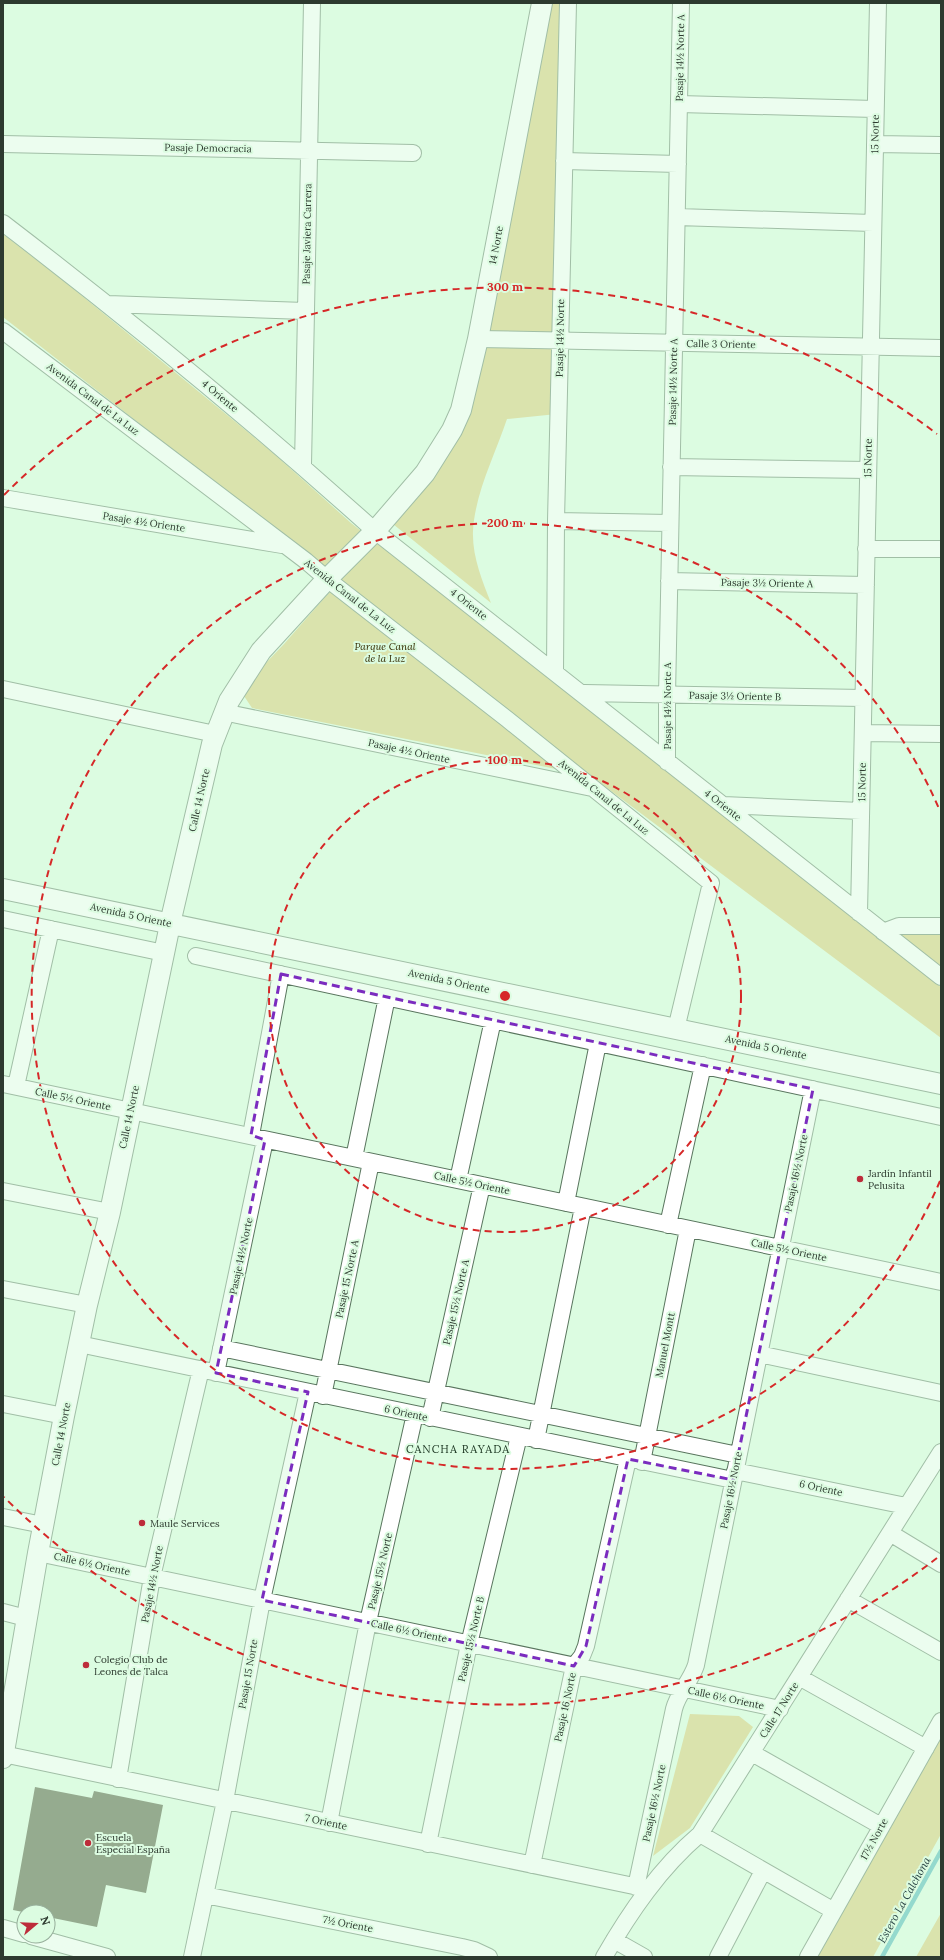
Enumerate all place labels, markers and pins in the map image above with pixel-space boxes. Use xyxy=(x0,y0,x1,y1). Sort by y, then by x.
centre of rings xyxy=(498,989,512,1003)
place label: Jardín Infantil Pelusita xyxy=(867,1167,932,1192)
marker: Jardín Infantil Pelusita xyxy=(855,1174,865,1184)
place label: Maule Services xyxy=(150,1517,220,1530)
marker: Maule Services xyxy=(137,1518,147,1528)
place label: Colegio Club de Leones de Talca xyxy=(94,1653,168,1678)
marker: Colegio Club de Leones de Talca xyxy=(81,1660,91,1670)
place label: Escuela Especial España xyxy=(96,1831,170,1856)
marker: Escuela Especial España xyxy=(83,1838,93,1848)

